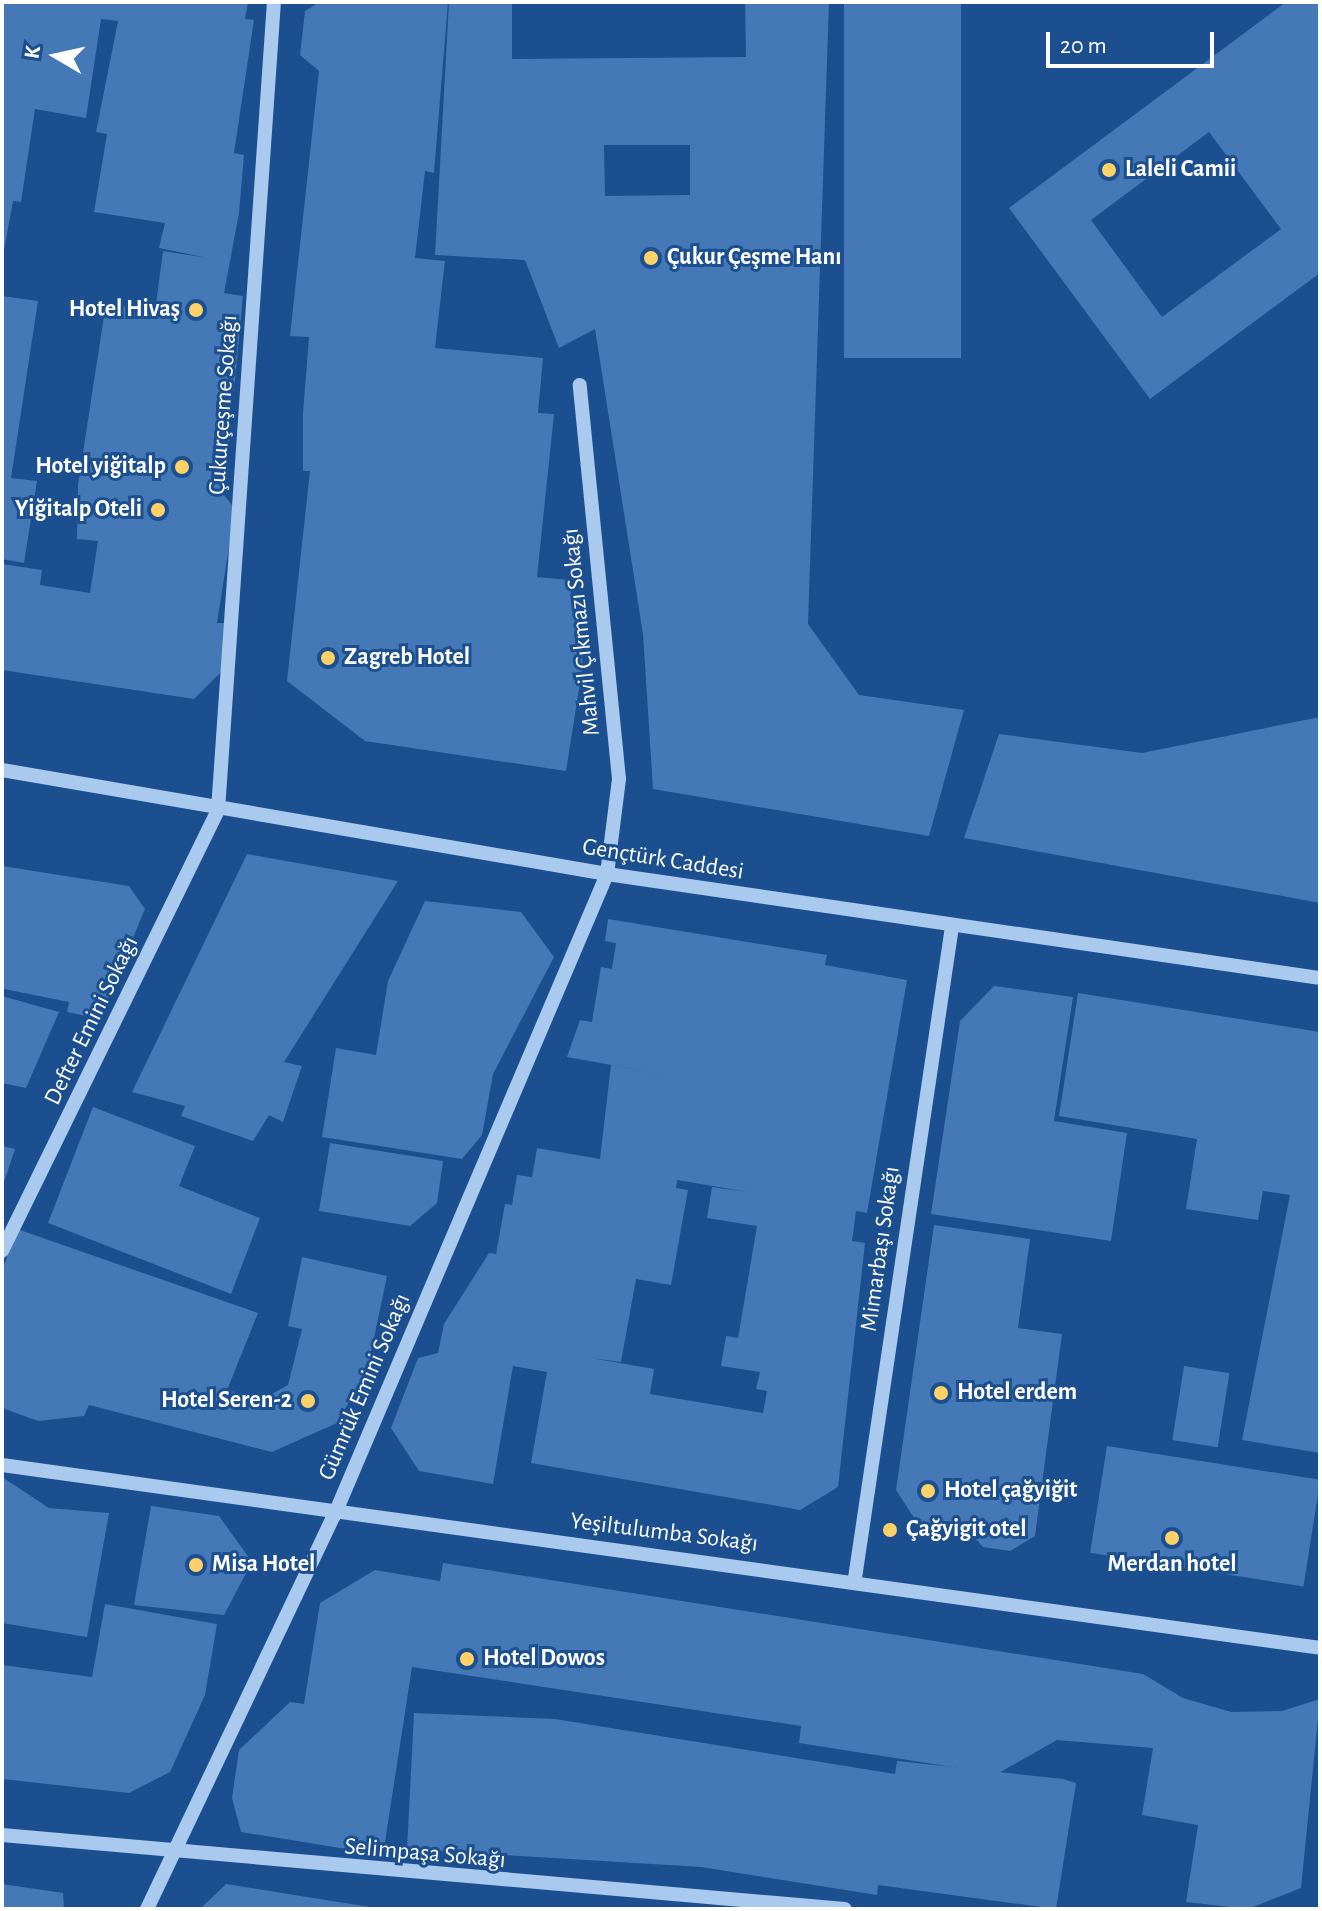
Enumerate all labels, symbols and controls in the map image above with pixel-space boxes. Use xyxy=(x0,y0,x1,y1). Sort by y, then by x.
north arrow xyxy=(16,16,96,96)
scale bar xyxy=(1050,16,1218,66)
text: 20 m xyxy=(1060,34,1107,58)
text: K xyxy=(20,44,44,60)
place label: Laleli Camii xyxy=(1125,156,1236,184)
marker: Laleli Camii xyxy=(1100,161,1118,179)
place label: Çukur Çeşme Hanı xyxy=(667,244,841,272)
marker: Çukur Çeşme Hanı xyxy=(642,249,660,267)
place label: Hotel Hivaş xyxy=(69,296,180,324)
marker: Hotel Hivaş xyxy=(187,301,205,319)
street label: Çukurçeşme Sokağı xyxy=(203,314,245,496)
place label: Hotel yiğitalp xyxy=(35,453,166,481)
marker: Hotel yiğitalp xyxy=(173,458,191,476)
place label: Yiğitalp Oteli xyxy=(15,496,142,524)
marker: Yiğitalp Oteli xyxy=(149,501,167,519)
street label: Mahvil Çıkmazı Sokağı xyxy=(557,527,607,737)
place label: Zagreb Hotel xyxy=(344,644,470,672)
marker: Zagreb Hotel xyxy=(319,649,337,667)
street label: Gençtürk Caddesi xyxy=(580,833,746,887)
street label: Defter Emini Sokağı xyxy=(39,932,145,1110)
street label: Mimarbaşı Sokağı xyxy=(855,1165,907,1333)
street label: Gümrük Emini Sokağı xyxy=(313,1289,417,1485)
place label: Hotel erdem xyxy=(957,1379,1077,1407)
marker: Hotel erdem xyxy=(932,1384,950,1402)
place label: Hotel Seren-2 xyxy=(161,1387,292,1415)
marker: Hotel Seren-2 xyxy=(299,1392,317,1410)
place label: Hotel çağyiğit xyxy=(944,1477,1077,1505)
marker: Hotel çağyiğit xyxy=(919,1482,937,1500)
street label: Yeşiltulumba Sokağı xyxy=(568,1507,760,1559)
place label: Çağyigit otel xyxy=(906,1516,1027,1544)
marker: Çağyigit otel xyxy=(881,1521,899,1539)
marker: Merdan hotel xyxy=(1163,1529,1181,1547)
place label: Misa Hotel xyxy=(212,1551,315,1579)
place label: Merdan hotel xyxy=(1108,1551,1236,1579)
marker: Misa Hotel xyxy=(187,1556,205,1574)
place label: Hotel Dowos xyxy=(483,1645,605,1673)
marker: Hotel Dowos xyxy=(458,1650,476,1668)
street label: Selimpaşa Sokağı xyxy=(343,1833,507,1875)

